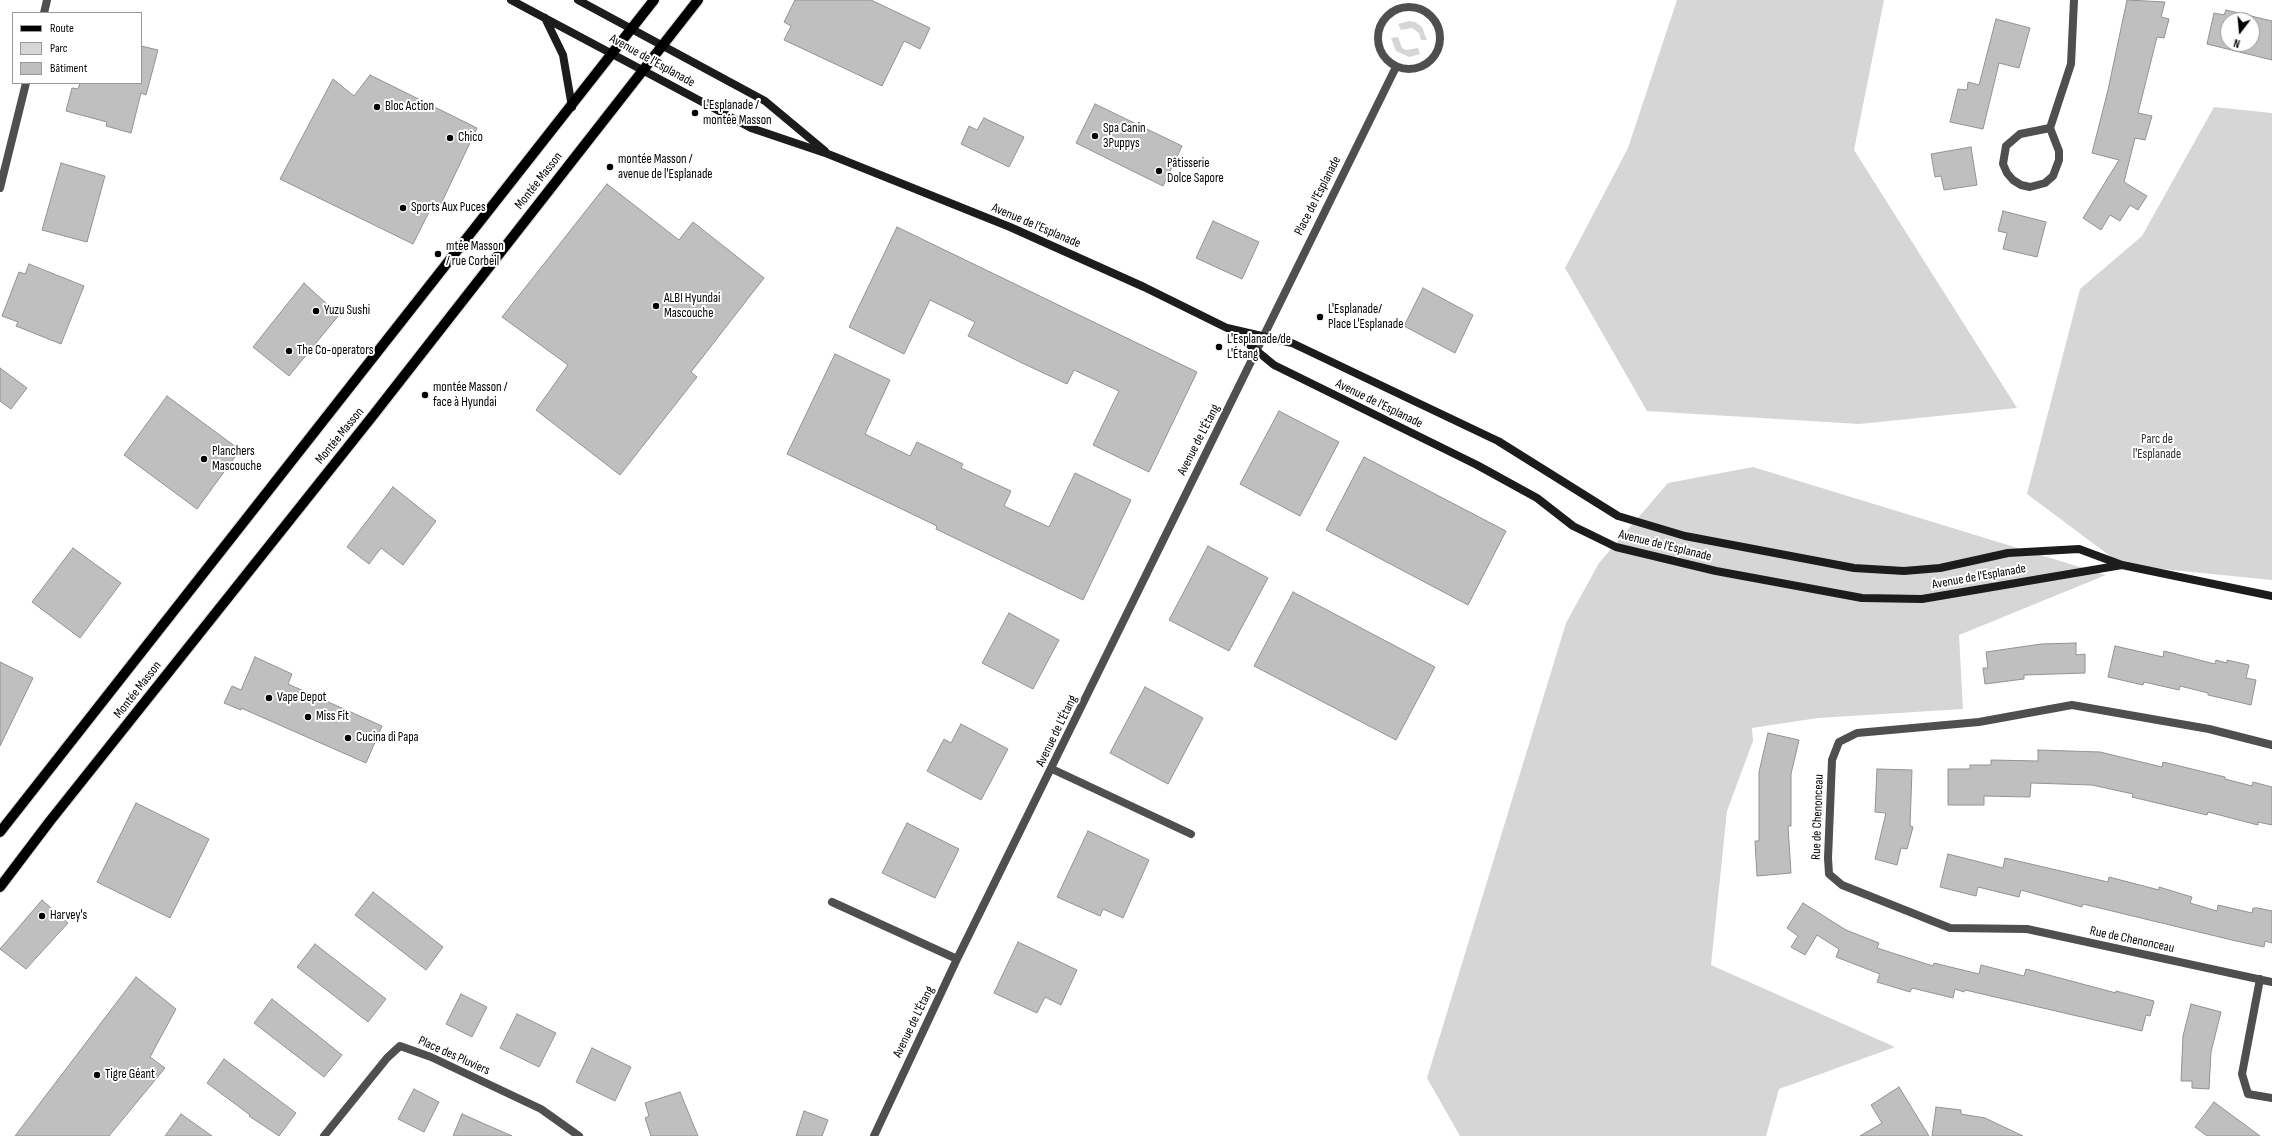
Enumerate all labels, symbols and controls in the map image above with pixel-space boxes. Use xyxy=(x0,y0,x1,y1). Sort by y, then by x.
legend xyxy=(12,12,142,84)
north arrow xyxy=(2220,12,2260,52)
text: Route xyxy=(50,21,74,36)
street label: Avenue de l'Esplanade xyxy=(607,31,697,91)
text: N xyxy=(2232,36,2241,50)
text: Parc xyxy=(50,41,68,56)
text: Bâtiment xyxy=(50,61,87,76)
place label: L'Esplanade / montée Masson xyxy=(703,98,772,129)
place label: Bloc Action xyxy=(385,99,434,115)
marker: Bloc Action xyxy=(372,102,382,112)
marker: L'Esplanade / montée Masson xyxy=(690,108,700,118)
place label: Spa Canin 3Puppys xyxy=(1103,121,1146,152)
place label: Chico xyxy=(458,130,483,146)
marker: Spa Canin 3Puppys xyxy=(1090,131,1100,141)
marker: Chico xyxy=(445,133,455,143)
street label: Montée Masson xyxy=(512,149,566,213)
place label: montée Masson / avenue de l'Esplanade xyxy=(618,152,713,183)
street label: Place de l'Esplanade xyxy=(1291,154,1345,238)
place label: Pâtisserie Dolce Sapore xyxy=(1167,156,1224,187)
marker: montée Masson / avenue de l'Esplanade xyxy=(605,162,615,172)
marker: Pâtisserie Dolce Sapore xyxy=(1154,166,1164,176)
place label: Sports Aux Puces xyxy=(411,200,486,216)
street label: Avenue de l'Esplanade xyxy=(989,200,1083,252)
marker: Sports Aux Puces xyxy=(398,203,408,213)
place label: mtée Masson / rue Corbeil xyxy=(446,239,504,270)
marker: mtée Masson / rue Corbeil xyxy=(433,249,443,259)
place label: ALBI Hyundai Mascouche xyxy=(664,291,720,322)
marker: ALBI Hyundai Mascouche xyxy=(651,301,661,311)
place label: L'Esplanade/ Place L'Esplanade xyxy=(1328,302,1404,333)
place label: Yuzu Sushi xyxy=(324,303,370,319)
marker: Yuzu Sushi xyxy=(311,306,321,316)
marker: L'Esplanade/ Place L'Esplanade xyxy=(1315,312,1325,322)
place label: L'Esplanade/de L'Étang xyxy=(1227,332,1291,363)
marker: L'Esplanade/de L'Étang xyxy=(1214,342,1224,352)
place label: The Co-operators xyxy=(297,343,373,359)
marker: The Co-operators xyxy=(284,346,294,356)
street label: Avenue de l'Esplanade xyxy=(1333,376,1425,432)
place label: montée Masson / face à Hyundai xyxy=(433,380,508,411)
marker: montée Masson / face à Hyundai xyxy=(420,390,430,400)
street label: Avenue de L'Étang xyxy=(1174,402,1224,478)
street label: Montée Masson xyxy=(313,405,367,467)
park label: Parc de l'Esplanade xyxy=(2133,432,2181,463)
place label: Planchers Mascouche xyxy=(212,444,261,475)
marker: Planchers Mascouche xyxy=(199,454,209,464)
street label: Avenue de l'Esplanade xyxy=(1617,527,1713,565)
street label: Avenue de l'Esplanade xyxy=(1931,561,2027,593)
street label: Montée Masson xyxy=(111,658,165,722)
place label: Vape Depot xyxy=(277,690,326,706)
marker: Vape Depot xyxy=(264,693,274,703)
street label: Avenue de L'Étang xyxy=(1033,693,1081,769)
place label: Miss Fit xyxy=(316,709,349,725)
marker: Miss Fit xyxy=(303,712,313,722)
place label: Cucina di Papa xyxy=(356,730,419,746)
marker: Cucina di Papa xyxy=(343,733,353,743)
street label: Rue de Chenonceau xyxy=(1809,774,1827,860)
place label: Harvey's xyxy=(50,908,87,924)
marker: Harvey's xyxy=(37,911,47,921)
street label: Rue de Chenonceau xyxy=(2088,923,2176,957)
street label: Avenue de L'Étang xyxy=(890,984,938,1060)
street label: Place des Pluviers xyxy=(416,1033,492,1079)
place label: Tigre Géant xyxy=(105,1067,155,1083)
marker: Tigre Géant xyxy=(92,1070,102,1080)

